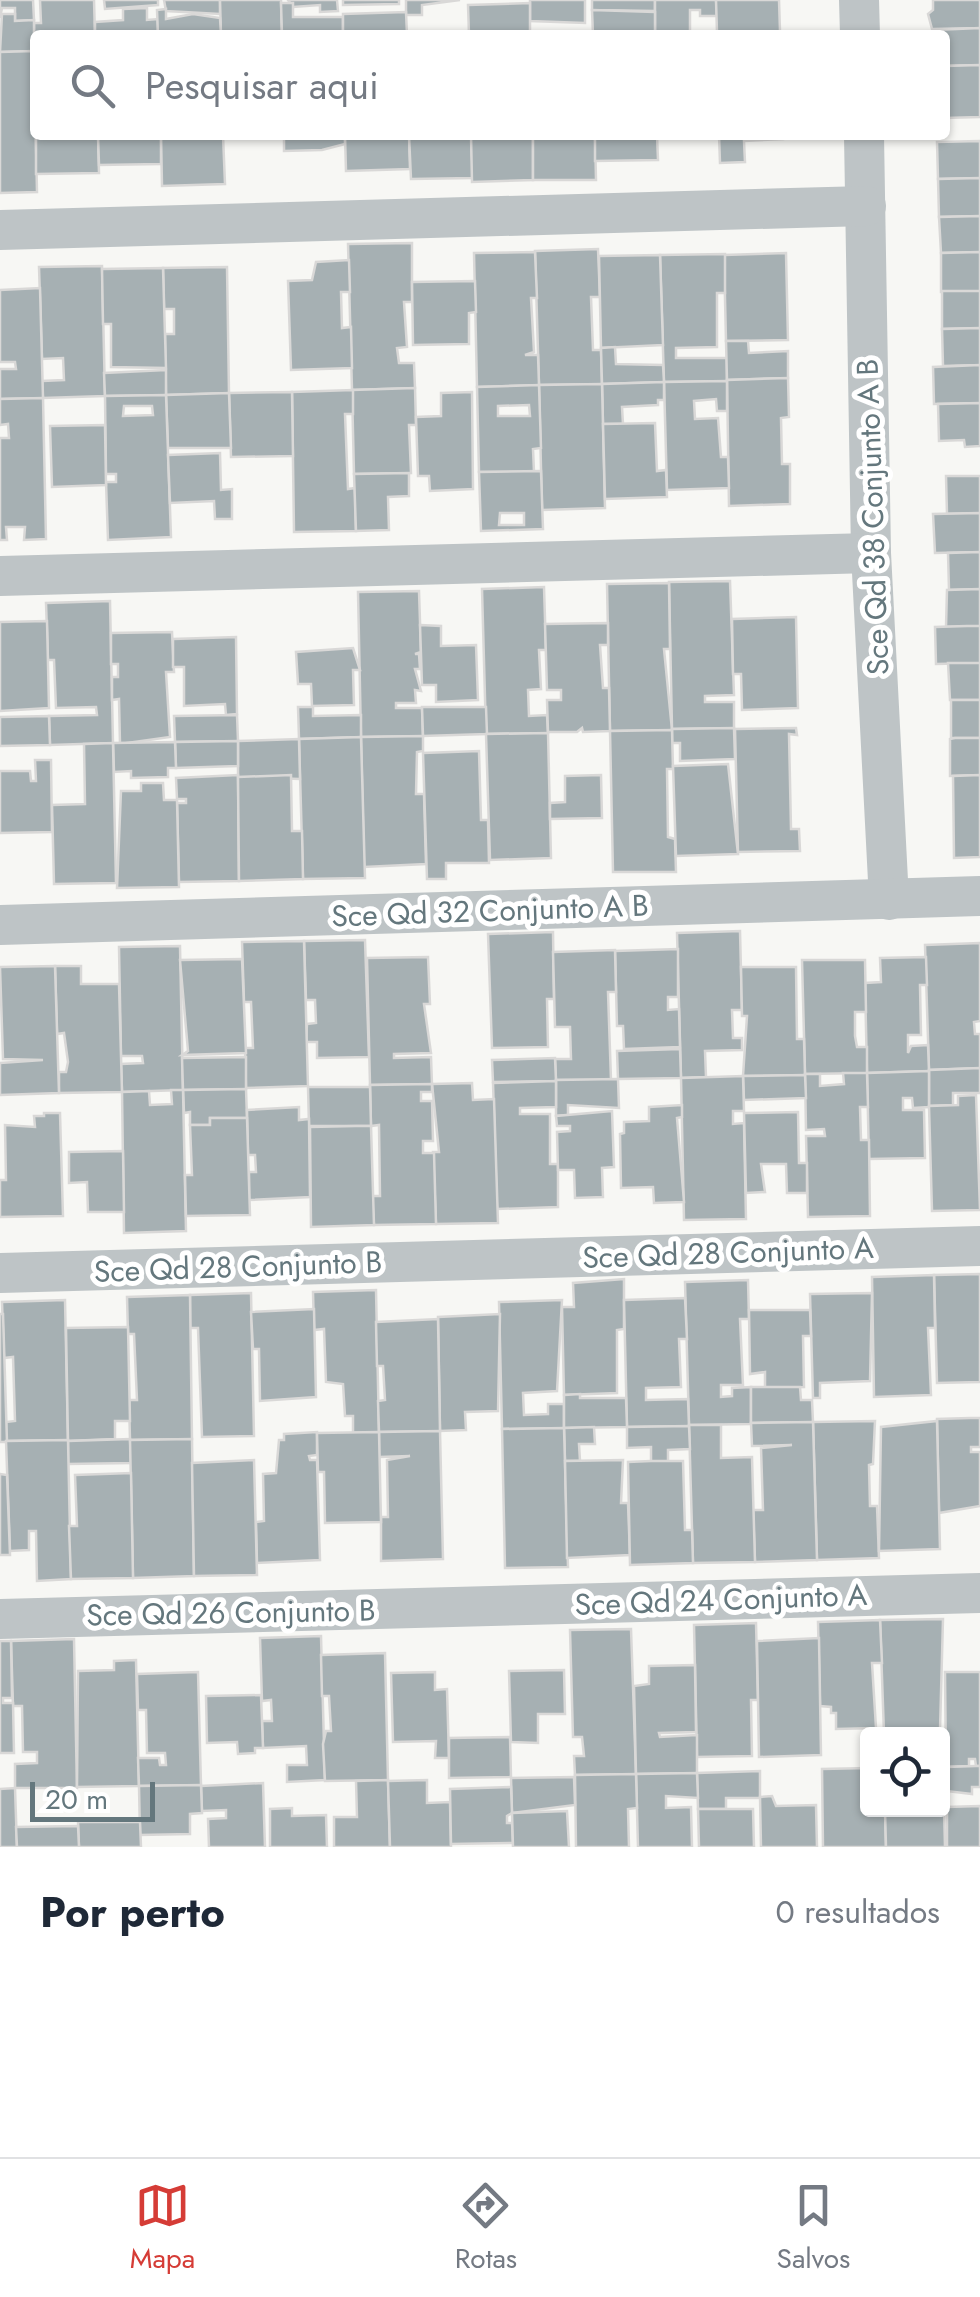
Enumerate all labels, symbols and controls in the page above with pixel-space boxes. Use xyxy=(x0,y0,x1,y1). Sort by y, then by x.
search box xyxy=(30,30,950,140)
icon: search xyxy=(65,58,120,113)
text: Pesquisar aqui xyxy=(145,58,379,113)
street label: Sce Qd 38 Conjunto A B xyxy=(845,358,900,676)
street label: Sce Qd 32 Conjunto A B xyxy=(331,883,649,938)
street label: Sce Qd 28 Conjunto A xyxy=(582,1226,875,1279)
street label: Sce Qd 28 Conjunto B xyxy=(93,1240,383,1293)
street label: Sce Qd 24 Conjunto A xyxy=(574,1573,868,1626)
street label: Sce Qd 26 Conjunto B xyxy=(86,1588,376,1637)
map controls xyxy=(860,1727,950,1817)
button: locate xyxy=(860,1727,950,1817)
scale bar xyxy=(30,1777,155,1822)
text: 20 m xyxy=(45,1779,108,1820)
text: Por perto xyxy=(40,1882,225,1943)
text: 0 resultados xyxy=(775,1889,940,1935)
tab: Mapa xyxy=(130,2178,195,2279)
tab: Rotas xyxy=(455,2178,517,2279)
tab: Salvos xyxy=(777,2178,850,2279)

